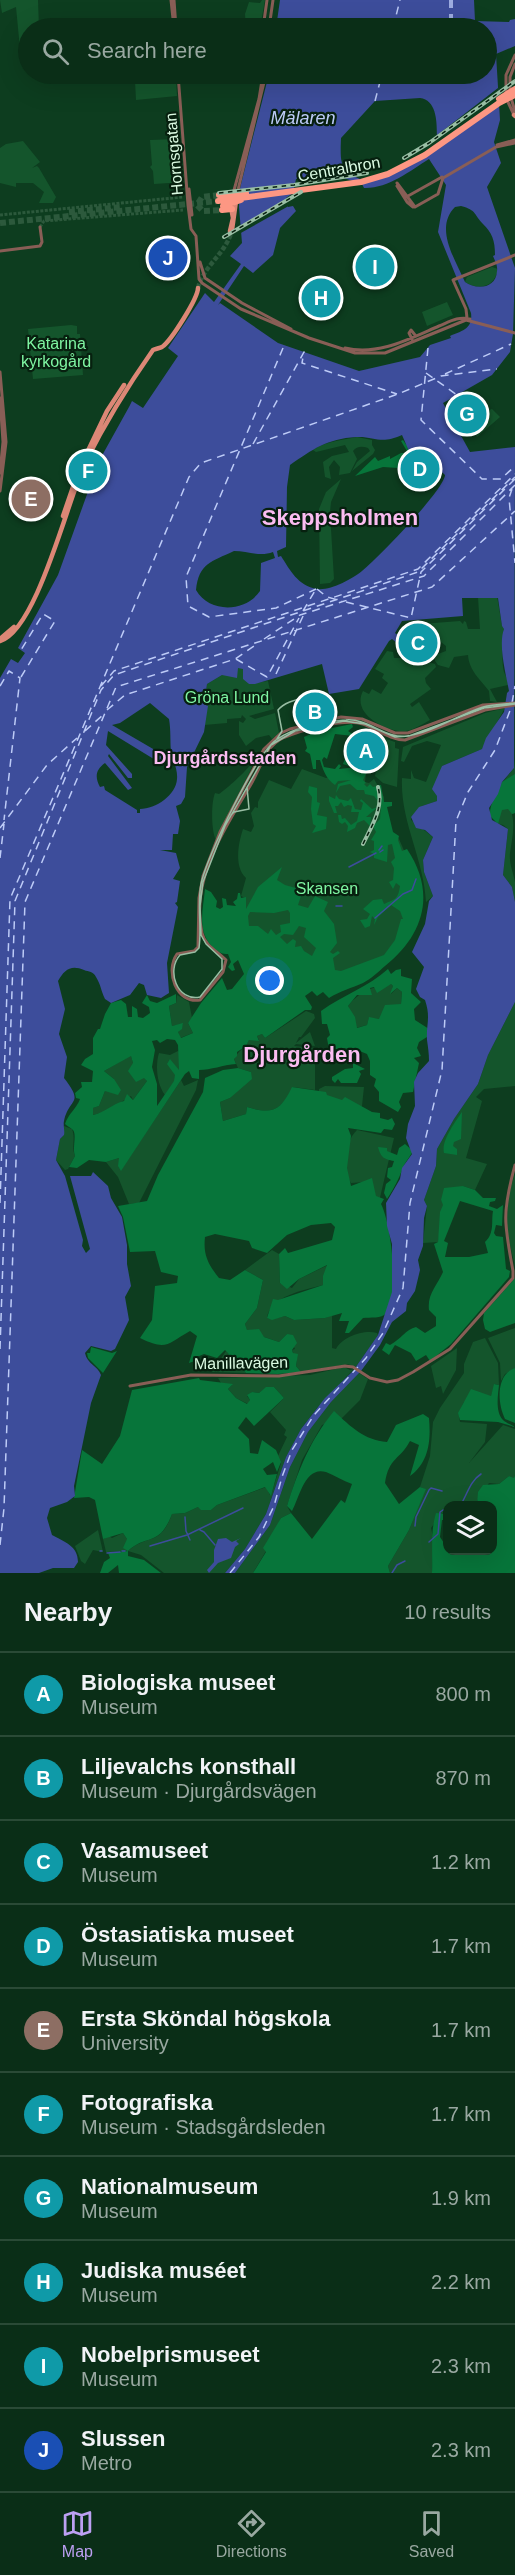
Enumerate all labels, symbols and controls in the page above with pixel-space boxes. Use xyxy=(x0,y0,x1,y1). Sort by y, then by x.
search box xyxy=(18,18,497,84)
icon: search xyxy=(39,35,72,68)
text: Search here xyxy=(87,38,207,63)
water label: Mälaren xyxy=(270,108,336,128)
street label: Hornsgatan xyxy=(162,112,186,196)
street label: Centralbron xyxy=(296,153,382,185)
pin: J xyxy=(148,236,188,280)
pin: I xyxy=(356,244,394,290)
pin: H xyxy=(302,276,340,320)
park label: Katarina kyrkogård xyxy=(21,335,91,370)
pin: G xyxy=(448,392,486,436)
pin: D xyxy=(400,446,440,492)
pin: F xyxy=(68,448,107,494)
pin: E xyxy=(12,476,51,522)
district label: Skeppsholmen xyxy=(262,505,418,530)
pin: C xyxy=(398,620,438,666)
park label: Gröna Lund xyxy=(185,689,269,706)
pin: B xyxy=(296,690,334,734)
pin: A xyxy=(346,728,386,774)
district label: Djurgårdsstaden xyxy=(153,748,297,768)
park label: Skansen xyxy=(296,880,358,897)
your location xyxy=(255,966,284,995)
district label: Djurgården xyxy=(243,1042,361,1067)
street label: Manillavägen xyxy=(194,1354,288,1372)
map controls xyxy=(443,1501,497,1555)
button: layers xyxy=(443,1501,497,1555)
text: Nearby xyxy=(24,1597,112,1627)
text: 10 results xyxy=(404,1601,491,1623)
text: Biologiska museet xyxy=(81,1670,275,1695)
text: A xyxy=(36,1683,51,1705)
text: 800 m xyxy=(435,1683,491,1705)
text: Museum xyxy=(81,1696,158,1718)
text: Liljevalchs konsthall xyxy=(81,1754,296,1779)
text: B xyxy=(36,1767,51,1789)
text: 870 m xyxy=(435,1767,491,1789)
text: Museum · Djurgårdsvägen xyxy=(81,1780,317,1802)
text: Vasamuseet xyxy=(81,1838,208,1863)
text: C xyxy=(36,1851,51,1873)
text: 1.2 km xyxy=(431,1851,491,1873)
text: Museum xyxy=(81,1864,158,1886)
text: Östasiatiska museet xyxy=(81,1922,294,1947)
text: D xyxy=(36,1935,51,1957)
text: 1.7 km xyxy=(431,1935,491,1957)
text: Museum xyxy=(81,1948,158,1970)
text: Ersta Sköndal högskola xyxy=(81,2006,330,2031)
text: E xyxy=(37,2019,50,2041)
text: 1.7 km xyxy=(431,2019,491,2041)
text: University xyxy=(81,2032,169,2054)
text: Fotografiska xyxy=(81,2090,213,2115)
text: F xyxy=(37,2103,50,2125)
text: 1.7 km xyxy=(431,2103,491,2125)
text: Museum · Stadsgårdsleden xyxy=(81,2116,326,2138)
text: Nationalmuseum xyxy=(81,2174,258,2199)
text: G xyxy=(36,2187,51,2209)
text: 1.9 km xyxy=(431,2187,491,2209)
text: Museum xyxy=(81,2200,158,2222)
text: Judiska muséet xyxy=(81,2258,246,2283)
text: H xyxy=(36,2271,51,2293)
text: 2.2 km xyxy=(431,2271,491,2293)
text: Museum xyxy=(81,2284,158,2306)
text: Nobelprismuseet xyxy=(81,2342,260,2367)
text: I xyxy=(41,2355,46,2377)
text: 2.3 km xyxy=(431,2355,491,2377)
text: Museum xyxy=(81,2368,158,2390)
text: Slussen xyxy=(81,2426,165,2451)
text: J xyxy=(38,2439,49,2461)
text: 2.3 km xyxy=(431,2439,491,2461)
text: Metro xyxy=(81,2452,132,2474)
tab: Map xyxy=(61,2507,94,2561)
tab: Directions xyxy=(216,2507,287,2561)
tab: Saved xyxy=(409,2507,454,2561)

